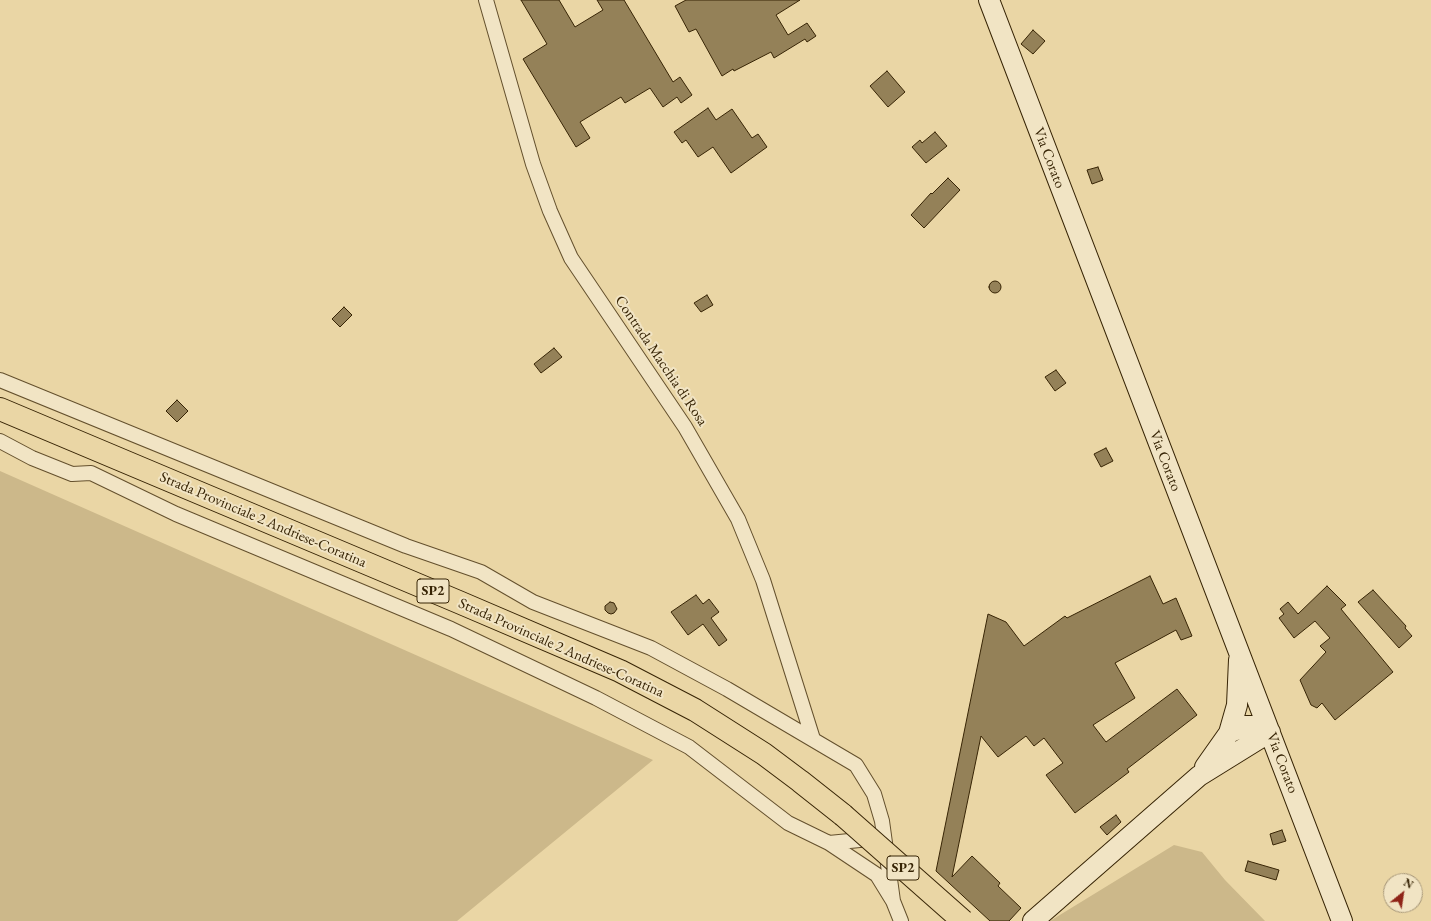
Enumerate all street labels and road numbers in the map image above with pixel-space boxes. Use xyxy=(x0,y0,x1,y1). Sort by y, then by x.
street label: Via Corato xyxy=(1029,125,1069,191)
street label: Contrada Macchia di Rosa xyxy=(611,293,711,429)
street label: Via Corato xyxy=(1145,428,1185,494)
street label: Strada Provinciale 2 Andriese-Coratina xyxy=(157,468,369,572)
road number: SP2 xyxy=(417,579,449,603)
street label: Strada Provinciale 2 Andriese-Coratina xyxy=(456,594,666,702)
street label: Via Corato xyxy=(1262,730,1302,796)
road number: SP2 xyxy=(887,856,919,880)

